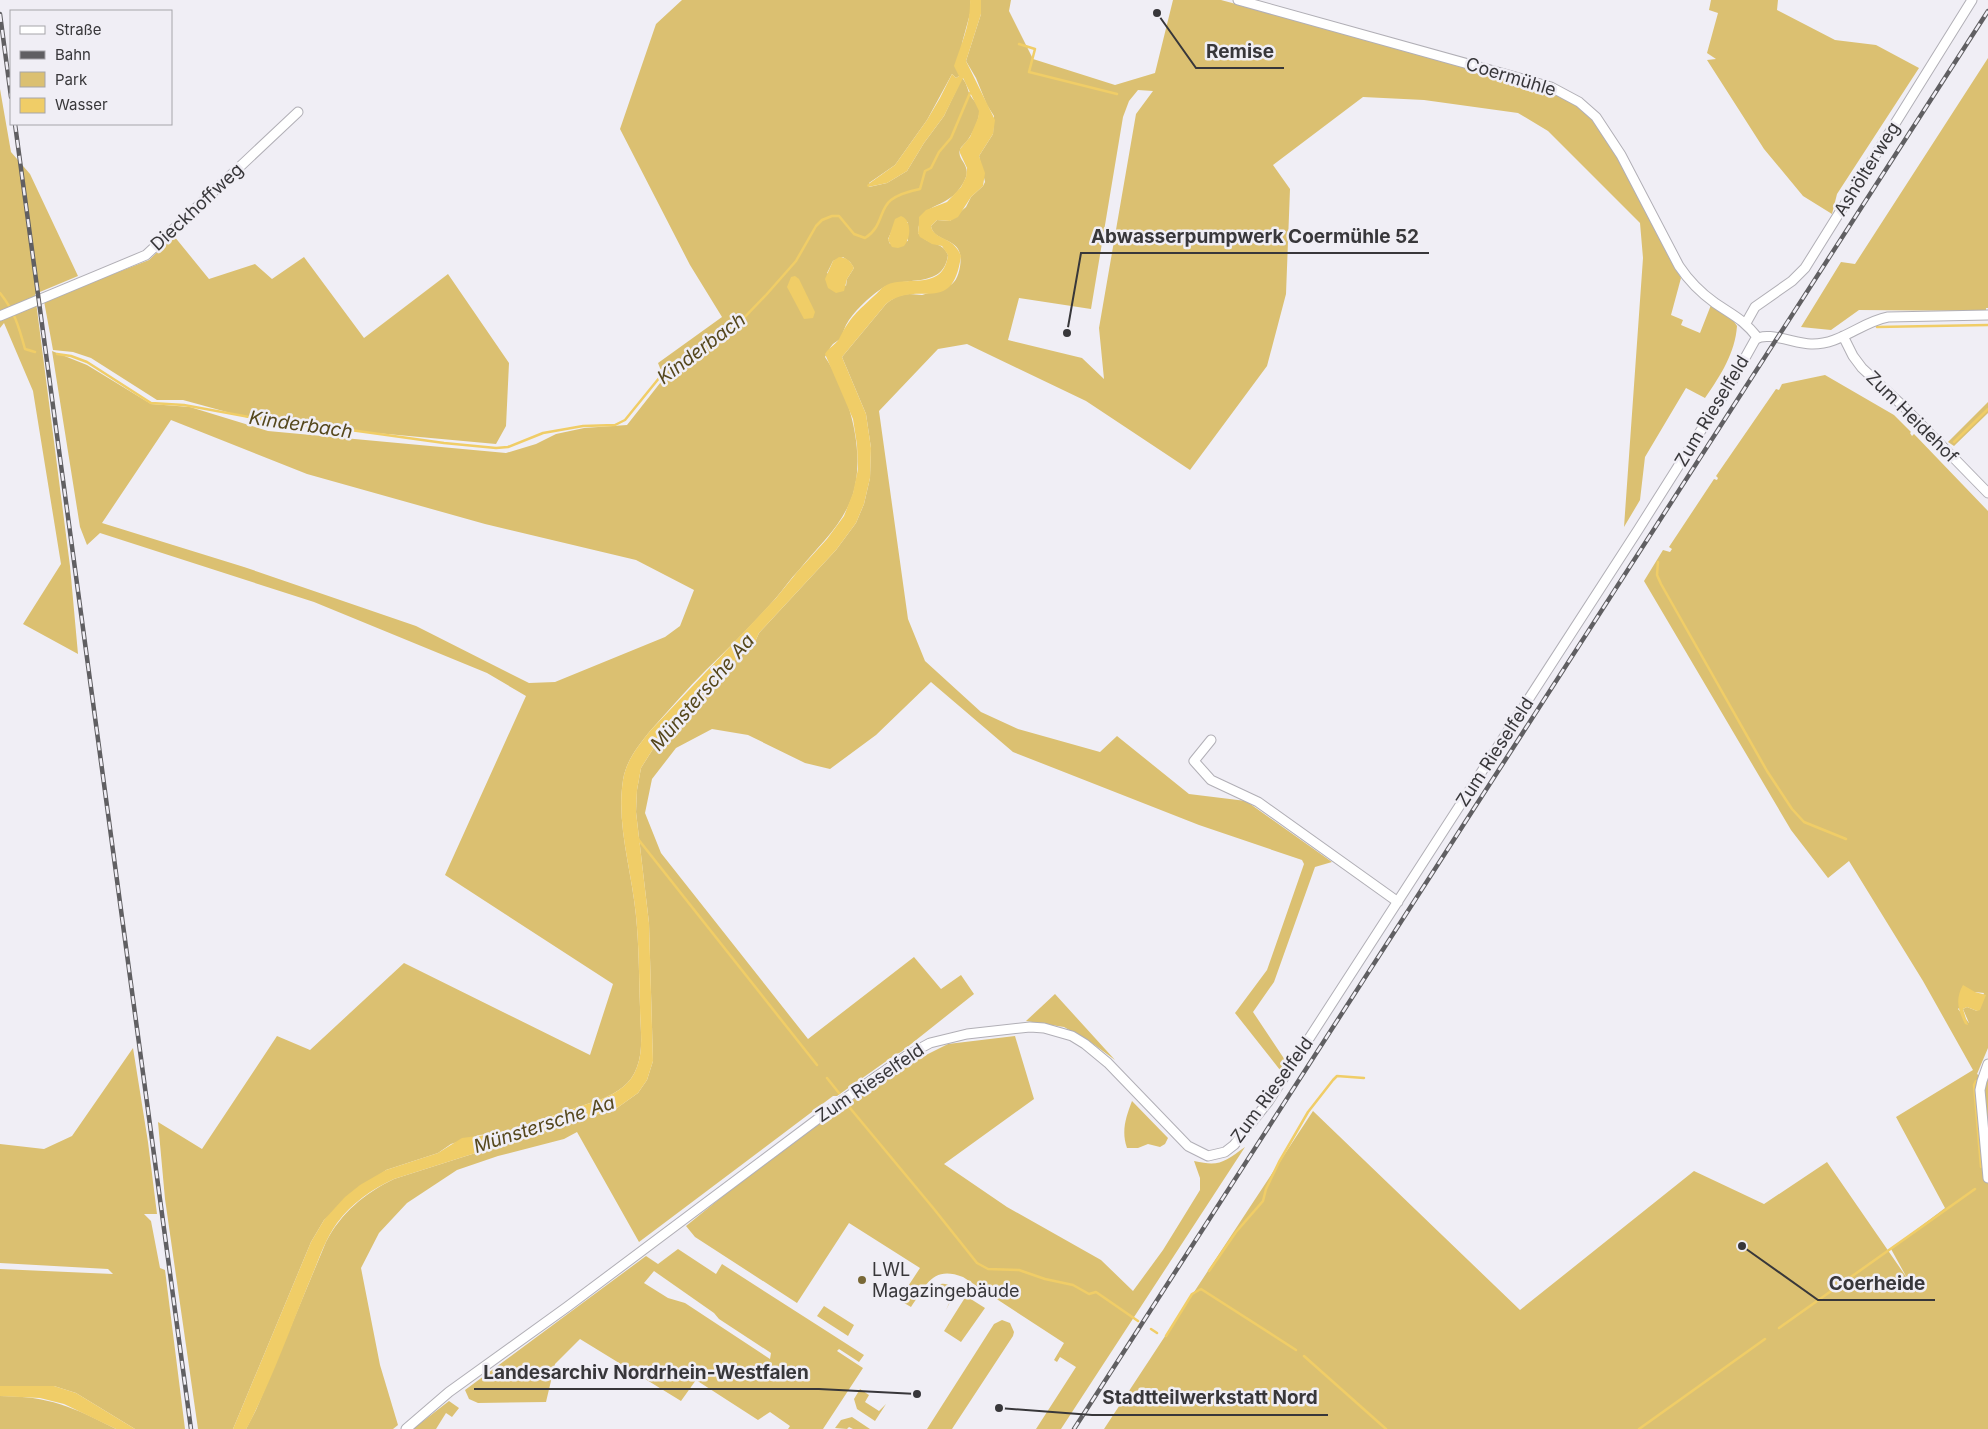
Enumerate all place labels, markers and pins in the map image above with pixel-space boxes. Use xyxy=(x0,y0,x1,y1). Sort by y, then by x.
callout: Remise xyxy=(1196,34,1284,68)
callout: Abwasserpumpwerk Coermühle 52 xyxy=(1081,219,1429,253)
place label: LWL Magazingebäude xyxy=(872,1259,1019,1301)
callout: Coerheide xyxy=(1818,1266,1935,1300)
marker: LWL Magazingebäude xyxy=(856,1274,868,1286)
callout: Landesarchiv Nordrhein-Westfalen xyxy=(474,1355,819,1389)
callout: Stadtteilwerkstatt Nord xyxy=(1092,1381,1328,1415)

